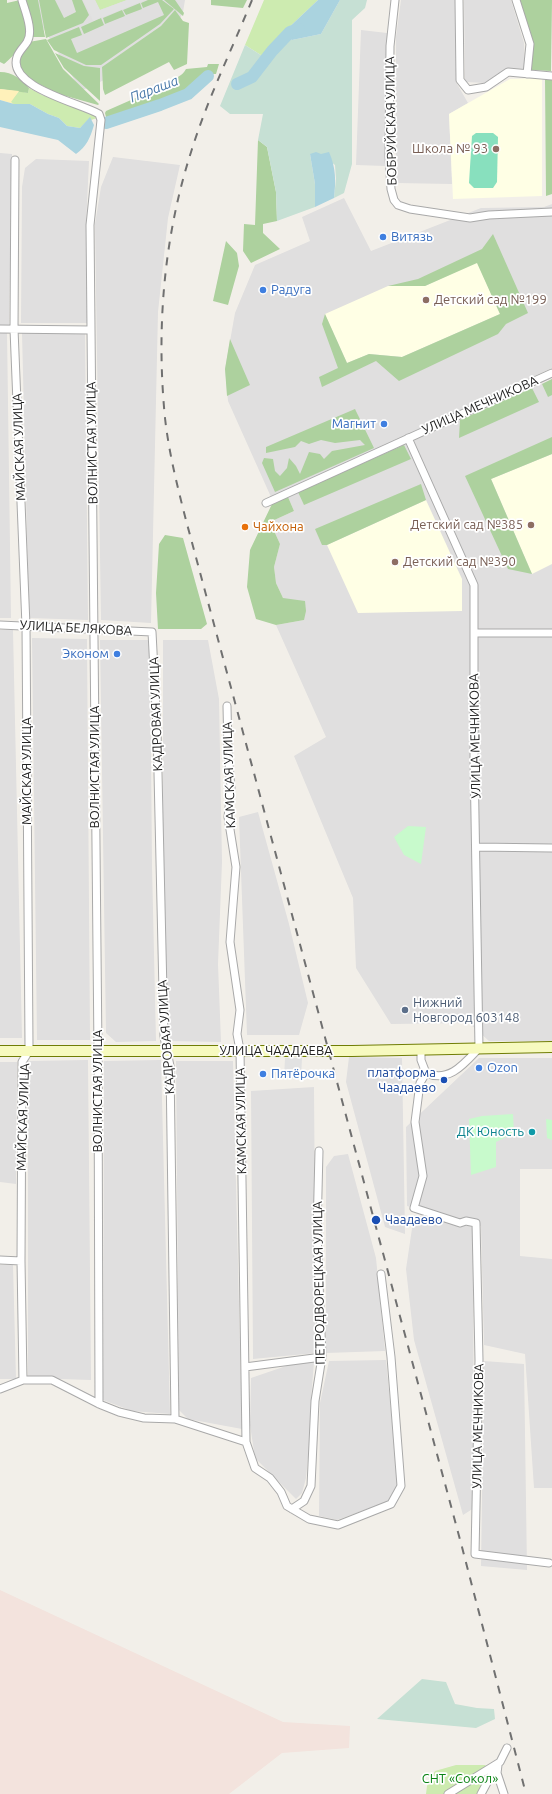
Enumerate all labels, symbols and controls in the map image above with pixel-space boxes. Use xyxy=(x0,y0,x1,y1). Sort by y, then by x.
street label: БОБРУЙСКАЯ УЛИЦА xyxy=(382,56,400,186)
water label: Параша xyxy=(127,72,181,106)
place label: Школа № 93 xyxy=(412,141,488,157)
marker: Школа № 93 xyxy=(491,144,501,154)
place label: Витязь xyxy=(391,229,433,245)
marker: Витязь xyxy=(378,232,388,242)
place label: Радуга xyxy=(271,282,311,298)
marker: Радуга xyxy=(258,285,268,295)
place label: Детский сад №199 xyxy=(434,292,547,308)
marker: Детский сад №199 xyxy=(421,295,431,305)
street label: УЛИЦА МЕЧНИКОВА xyxy=(420,372,540,438)
street label: ВОЛНИСТАЯ УЛИЦА xyxy=(83,381,101,505)
street label: МАЙСКАЯ УЛИЦА xyxy=(9,393,29,501)
place label: Магнит xyxy=(332,416,376,432)
marker: Магнит xyxy=(379,419,389,429)
place label: Детский сад №385 xyxy=(410,517,523,533)
place label: Чайхона xyxy=(253,519,304,535)
marker: Детский сад №385 xyxy=(526,520,536,530)
marker: Чайхона xyxy=(240,522,250,532)
place label: Детский сад №390 xyxy=(403,554,516,570)
marker: Детский сад №390 xyxy=(390,557,400,567)
street label: УЛИЦА БЕЛЯКОВА xyxy=(19,617,133,639)
place label: Эконом xyxy=(62,646,109,662)
marker: Эконом xyxy=(112,649,122,659)
street label: КАДРОВАЯ УЛИЦА xyxy=(146,656,166,772)
street label: УЛИЦА МЕЧНИКОВА xyxy=(466,673,484,799)
street label: ВОЛНИСТАЯ УЛИЦА xyxy=(87,706,103,828)
street label: МАЙСКАЯ УЛИЦА xyxy=(19,717,35,825)
street label: КАМСКАЯ УЛИЦА xyxy=(219,721,239,829)
street label: КАДРОВАЯ УЛИЦА xyxy=(154,979,178,1095)
place label: Нижний Новгород 603148 xyxy=(413,995,519,1026)
marker: Нижний Новгород 603148 xyxy=(400,1005,410,1015)
street label: ВОЛНИСТАЯ УЛИЦА xyxy=(90,1030,106,1152)
street label: УЛИЦА ЧААДАЕВА xyxy=(219,1043,333,1059)
place label: Ozon xyxy=(487,1060,518,1076)
street label: МАЙСКАЯ УЛИЦА xyxy=(13,1063,33,1171)
marker: Ozon xyxy=(474,1063,484,1073)
place label: платформа Чаадаево xyxy=(367,1065,436,1096)
place label: Пятёрочка xyxy=(271,1066,335,1082)
street label: КАМСКАЯ УЛИЦА xyxy=(232,1067,250,1175)
marker: Пятёрочка xyxy=(258,1069,268,1079)
marker: платформа Чаадаево xyxy=(439,1075,449,1085)
place label: ДК Юность xyxy=(457,1124,524,1140)
marker: ДК Юность xyxy=(527,1127,537,1137)
street label: ПЕТРОДВОРЕЦКАЯ УЛИЦА xyxy=(310,1201,328,1365)
place label: Чаадаево xyxy=(385,1212,443,1228)
marker: Чаадаево xyxy=(370,1214,382,1226)
street label: УЛИЦА МЕЧНИКОВА xyxy=(469,1363,487,1489)
park label: СНТ «Сокол» xyxy=(422,1771,498,1787)

